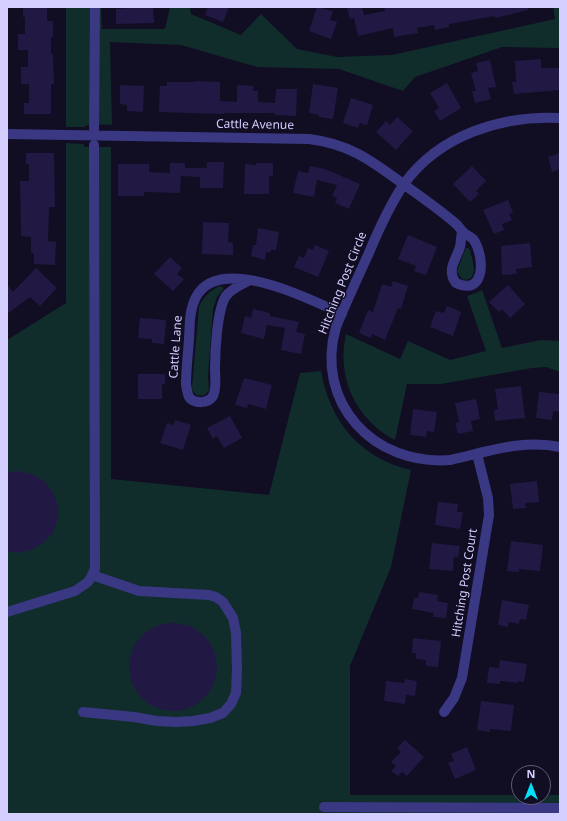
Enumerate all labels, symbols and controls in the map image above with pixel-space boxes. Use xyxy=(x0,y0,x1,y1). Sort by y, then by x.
street label: Cattle Avenue xyxy=(216,117,294,133)
street label: Hitching Post Circle xyxy=(316,230,370,336)
street label: Cattle Lane xyxy=(167,315,185,379)
street label: Hitching Post Court xyxy=(449,528,481,638)
north arrow xyxy=(511,765,551,805)
text: N xyxy=(527,766,535,781)

